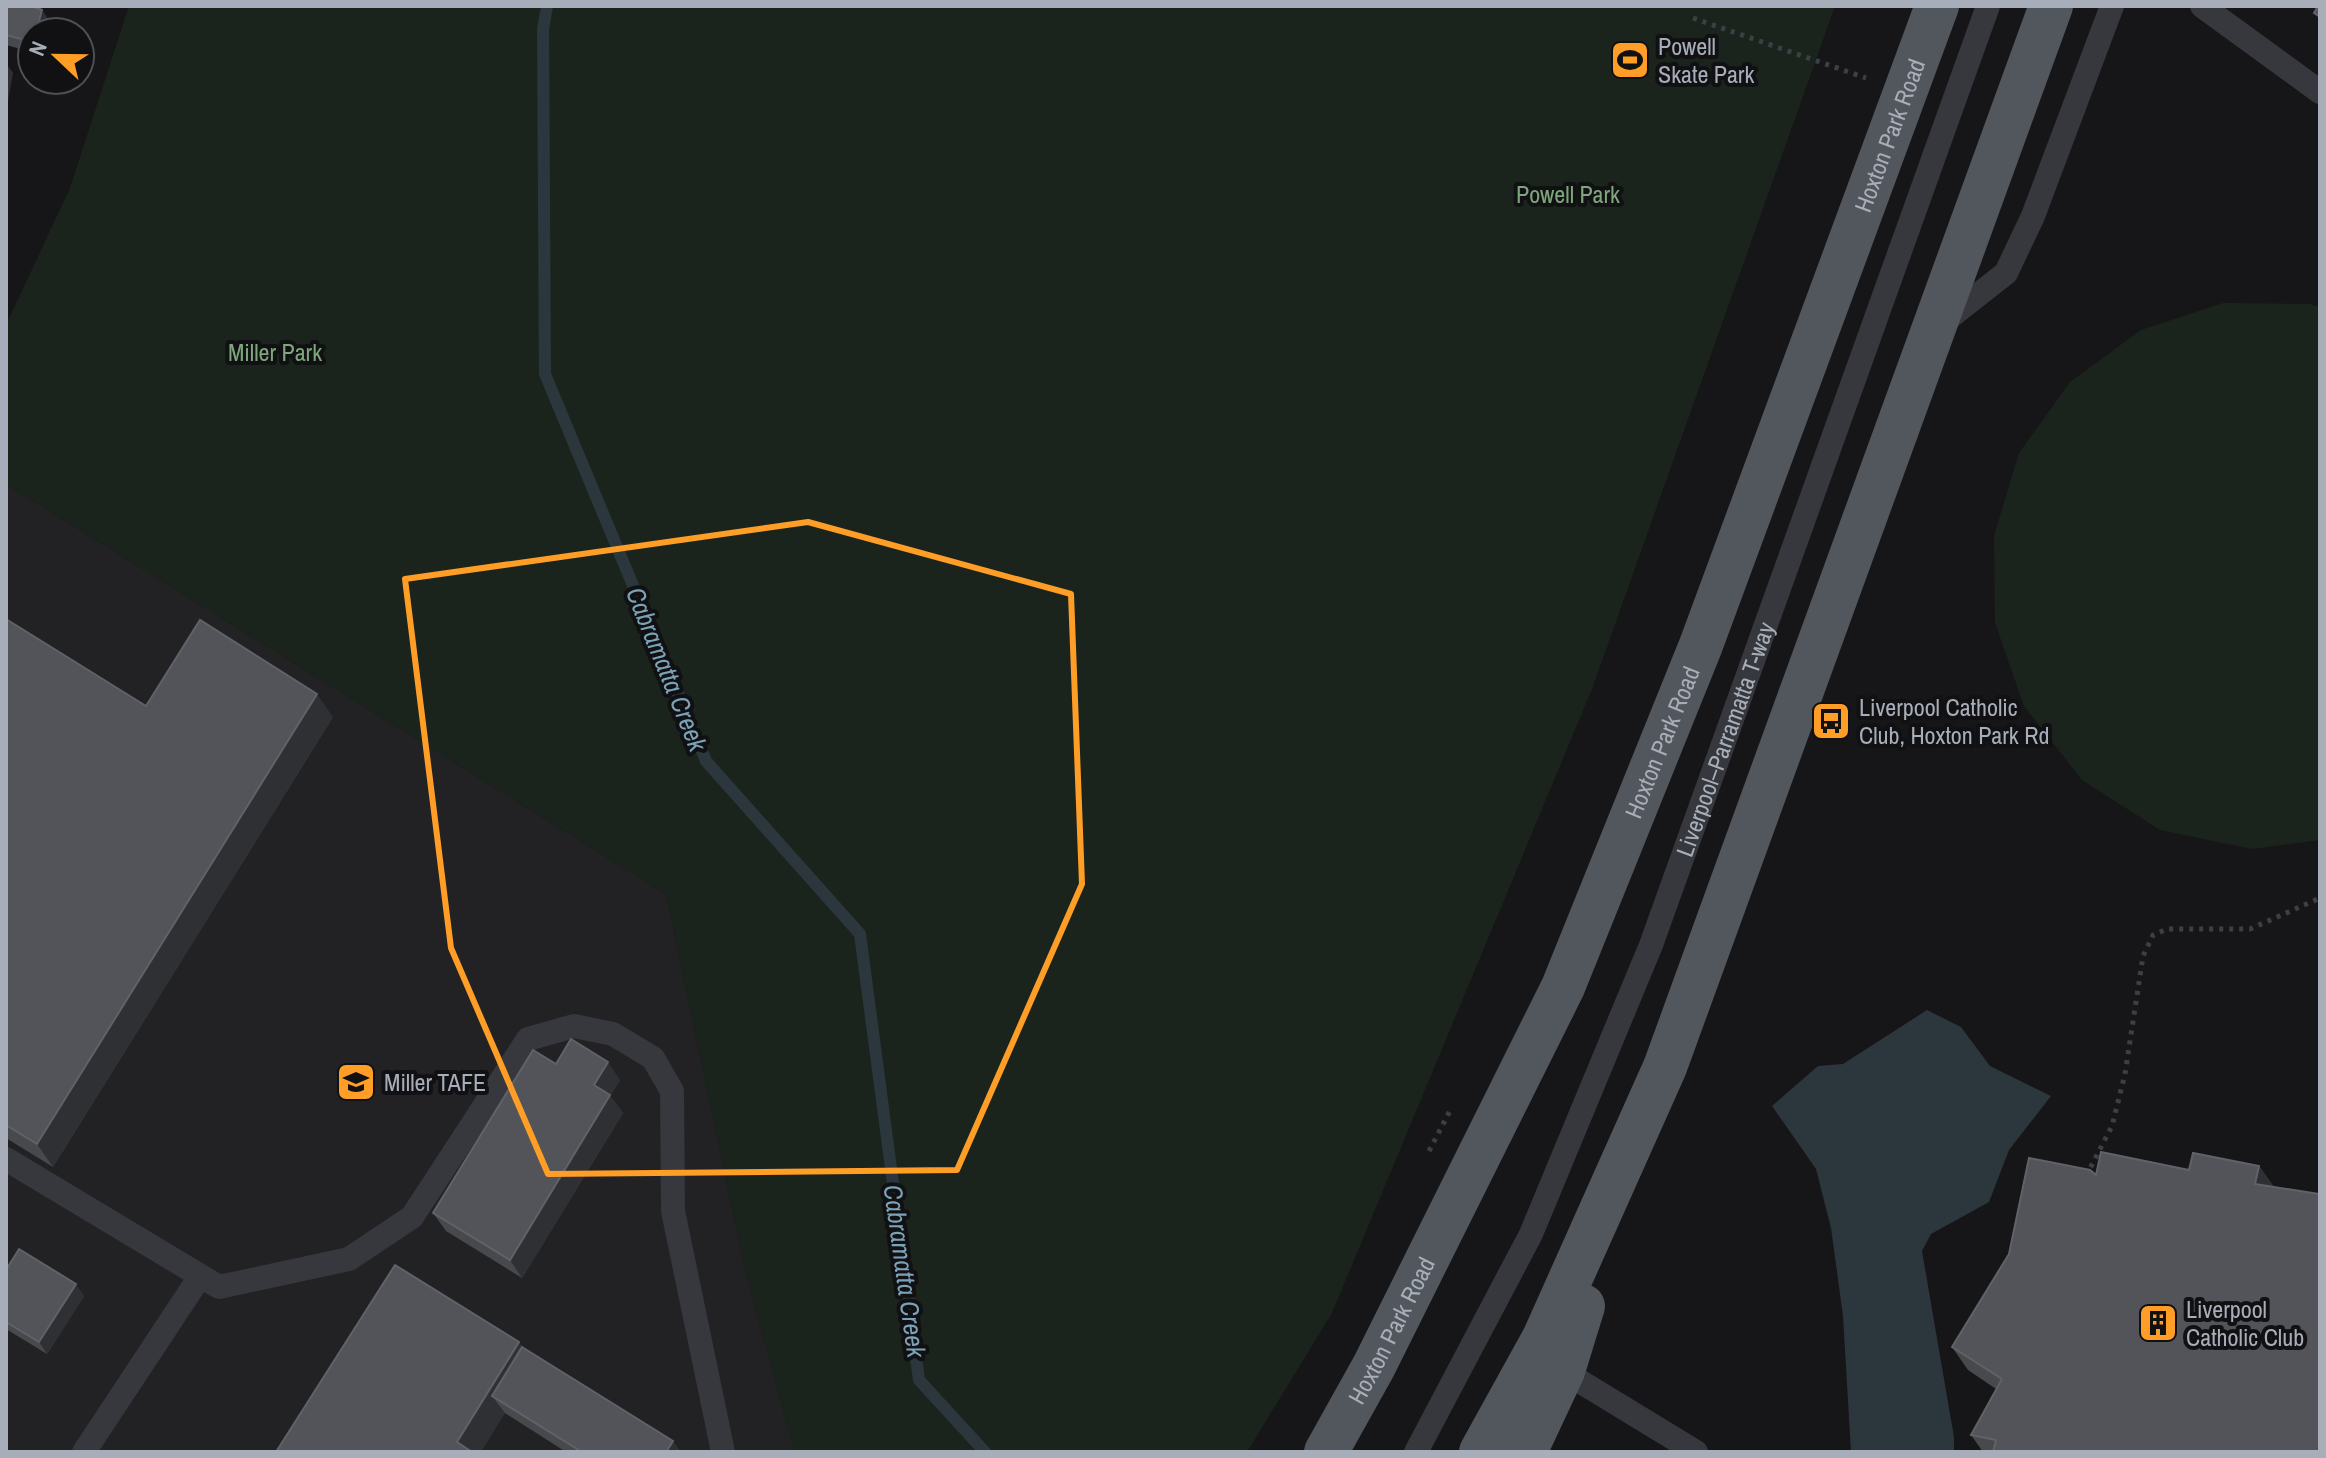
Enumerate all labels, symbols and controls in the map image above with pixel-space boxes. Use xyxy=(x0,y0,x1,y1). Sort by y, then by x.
north arrow xyxy=(16,16,96,96)
place label: Powell Skate Park xyxy=(1658,30,1754,90)
text: N xyxy=(21,37,54,60)
sports icon: Powell Skate Park xyxy=(1609,39,1651,81)
street label: Hoxton Park Road xyxy=(1846,54,1932,216)
park label: Powell Park xyxy=(1516,178,1620,210)
park label: Miller Park xyxy=(228,336,322,368)
water label: Cabramatta Creek xyxy=(618,582,716,758)
street label: Liverpool–Parramatta T-way xyxy=(1668,617,1782,861)
street label: Hoxton Park Road xyxy=(1617,662,1707,823)
place label: Liverpool Catholic Club, Hoxton Park Rd xyxy=(1859,691,2049,751)
bus stop icon: Liverpool Catholic Club, Hoxton Park Rd xyxy=(1810,700,1852,742)
school or university icon: Miller TAFE xyxy=(335,1061,377,1103)
place label: Miller TAFE xyxy=(384,1066,486,1098)
water label: Cabramatta Creek xyxy=(876,1182,935,1361)
street label: Hoxton Park Road xyxy=(1340,1251,1442,1410)
place label: Liverpool Catholic Club xyxy=(2186,1293,2304,1353)
building icon: Liverpool Catholic Club xyxy=(2137,1302,2179,1344)

